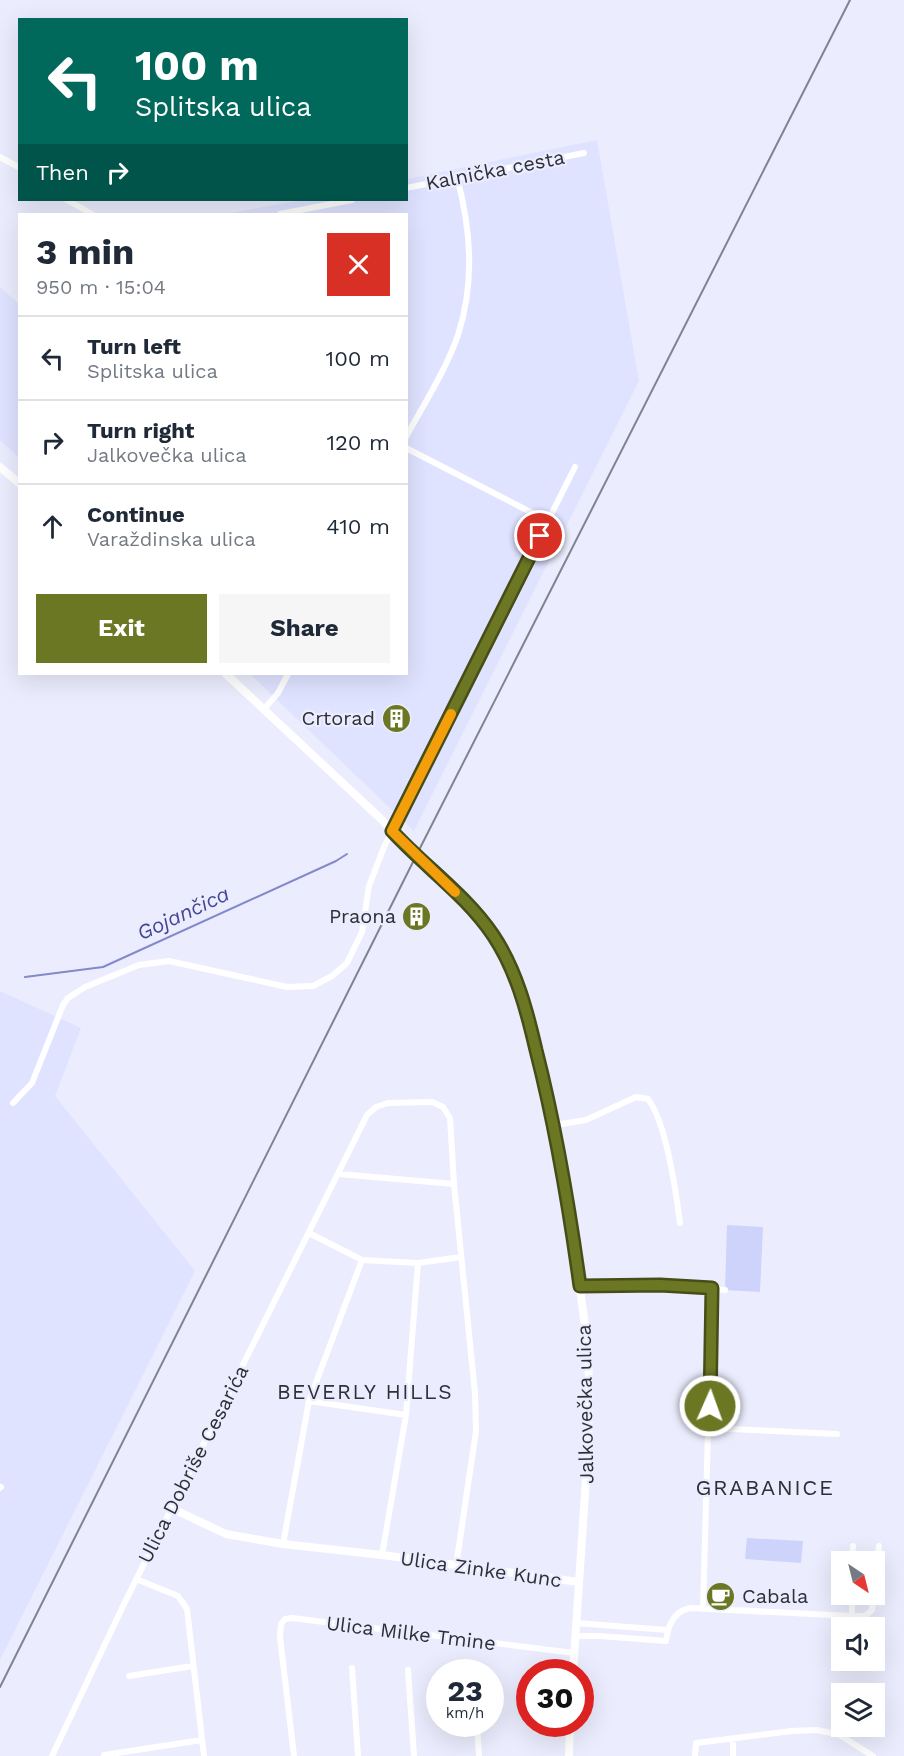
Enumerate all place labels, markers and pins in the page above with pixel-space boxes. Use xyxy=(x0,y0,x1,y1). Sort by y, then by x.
pin xyxy=(514,510,565,561)
building icon: Crtorad xyxy=(380,702,412,734)
place label: Crtorad xyxy=(302,706,375,730)
building icon: Praona xyxy=(401,900,433,932)
place label: Praona xyxy=(329,904,396,928)
cafe icon: Cabala xyxy=(705,1580,737,1612)
place label: Cabala xyxy=(742,1584,808,1608)

